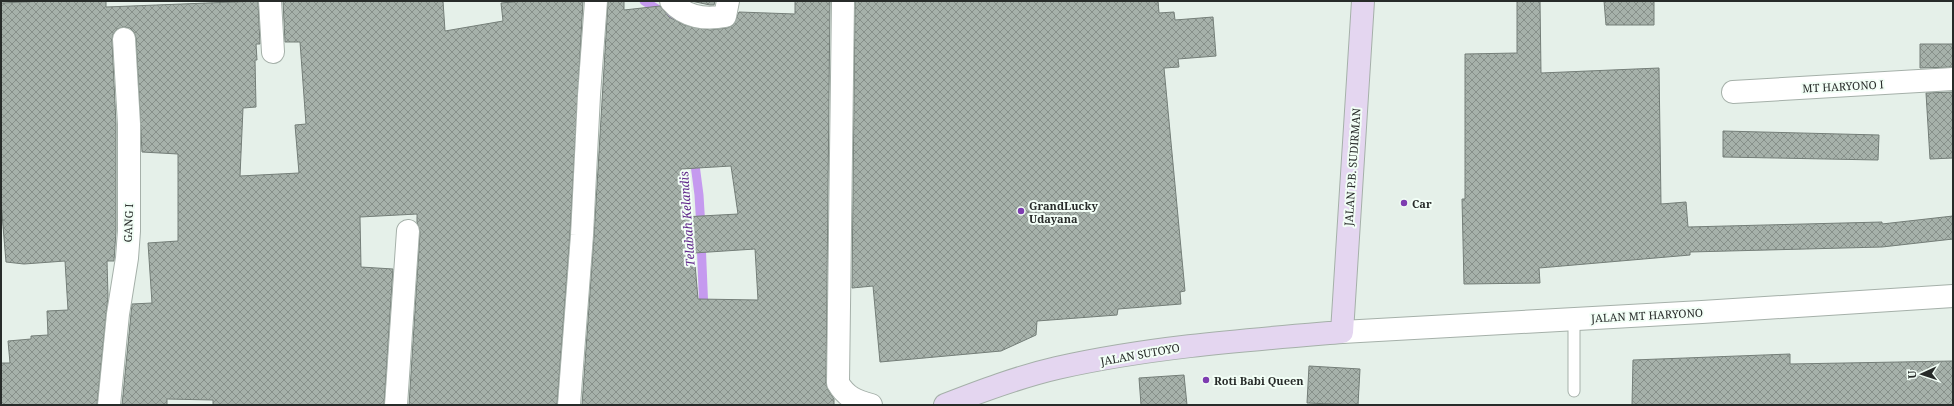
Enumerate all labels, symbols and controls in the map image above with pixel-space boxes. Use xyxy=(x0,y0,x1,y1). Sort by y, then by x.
street label: MT HARYONO I xyxy=(1802,76,1884,96)
street label: JALAN P.B. SUDIRMAN xyxy=(1340,107,1364,227)
water label: Telabah Kelandis xyxy=(675,170,699,267)
place label: Car xyxy=(1412,196,1432,211)
place label: GrandLucky Udayana xyxy=(1029,198,1098,226)
marker: Car xyxy=(1399,198,1409,208)
street label: GANG I xyxy=(120,203,136,243)
marker: GrandLucky Udayana xyxy=(1016,206,1026,216)
street label: JALAN MT HARYONO xyxy=(1590,305,1703,325)
street label: JALAN SUTOYO xyxy=(1098,340,1181,369)
north arrow xyxy=(1902,354,1942,394)
text: U xyxy=(1904,369,1919,379)
place label: Roti Babi Queen xyxy=(1214,373,1304,388)
marker: Roti Babi Queen xyxy=(1201,375,1211,385)

